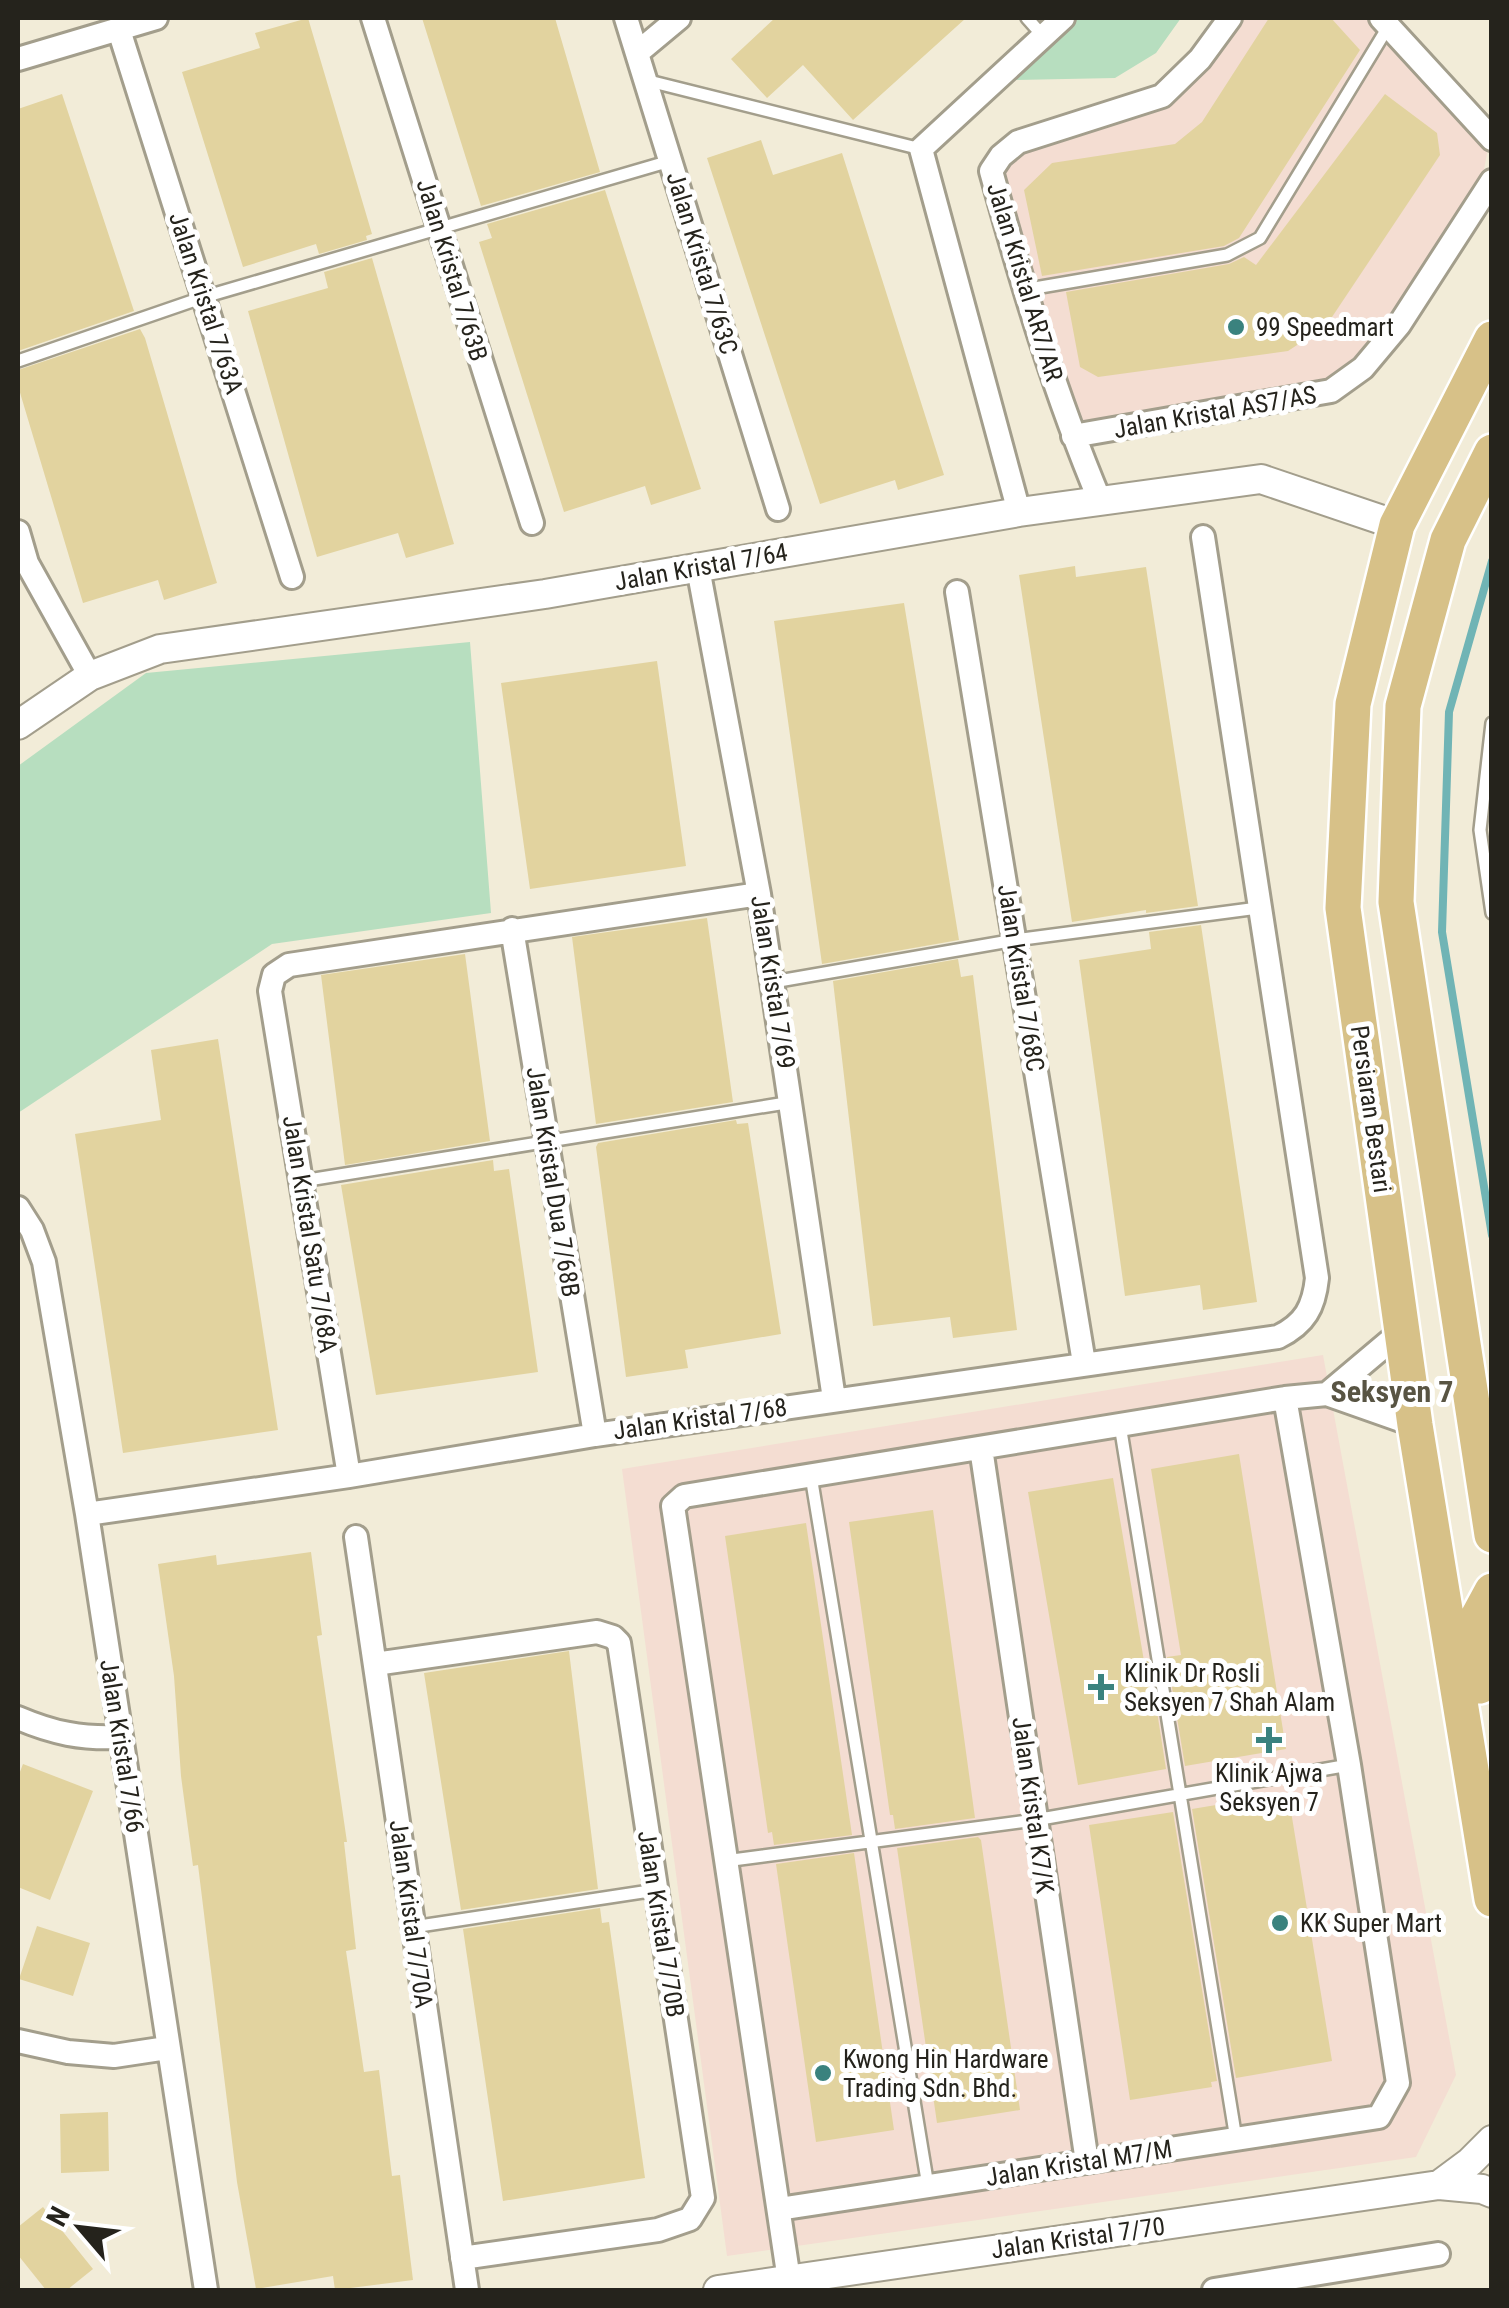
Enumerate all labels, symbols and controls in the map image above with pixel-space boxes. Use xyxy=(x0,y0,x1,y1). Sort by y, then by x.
street label: Jalan Kristal 7/63C xyxy=(660,168,744,358)
street label: Jalan Kristal 7/63B xyxy=(411,175,493,365)
street label: Jalan Kristal AR7/AR xyxy=(981,179,1069,385)
street label: Jalan Kristal 7/63A xyxy=(163,208,249,398)
place label: 99 Speedmart xyxy=(1256,313,1394,342)
marker: 99 Speedmart xyxy=(1225,316,1247,338)
street label: Jalan Kristal AS7/AS xyxy=(1111,380,1319,444)
street label: Jalan Kristal 7/64 xyxy=(612,538,790,596)
street label: Jalan Kristal 7/68C xyxy=(992,882,1050,1074)
street label: Jalan Kristal 7/69 xyxy=(745,893,801,1071)
street label: Persiaran Bestari xyxy=(1345,1024,1397,1194)
street label: Jalan Kristal Dua 7/68B xyxy=(520,1065,586,1299)
street label: Jalan Kristal Satu 7/68A xyxy=(277,1113,343,1355)
district label: Seksyen 7 xyxy=(1331,1374,1453,1409)
street label: Jalan Kristal 7/68 xyxy=(611,1392,789,1446)
street label: Jalan Kristal 7/66 xyxy=(94,1657,150,1835)
place label: Klinik Dr Rosli Seksyen 7 Shah Alam xyxy=(1124,1659,1335,1717)
marker: Klinik Dr Rosli Seksyen 7 Shah Alam xyxy=(1088,1674,1114,1700)
street label: Jalan Kristal K7/K xyxy=(1006,1715,1060,1895)
marker: Klinik Ajwa Seksyen 7 xyxy=(1256,1727,1282,1753)
place label: Klinik Ajwa Seksyen 7 xyxy=(1215,1759,1323,1817)
street label: Jalan Kristal 7/70A xyxy=(383,1818,439,2010)
street label: Jalan Kristal 7/70B xyxy=(632,1828,690,2020)
place label: KK Super Mart xyxy=(1300,1909,1442,1938)
marker: KK Super Mart xyxy=(1269,1912,1291,1934)
place label: Kwong Hin Hardware Trading Sdn. Bhd. xyxy=(843,2045,1049,2103)
marker: Kwong Hin Hardware Trading Sdn. Bhd. xyxy=(812,2062,834,2084)
street label: Jalan Kristal M7/M xyxy=(984,2134,1174,2192)
north arrow xyxy=(30,2178,130,2278)
text: N xyxy=(40,2201,77,2232)
street label: Jalan Kristal 7/70 xyxy=(989,2211,1167,2265)

